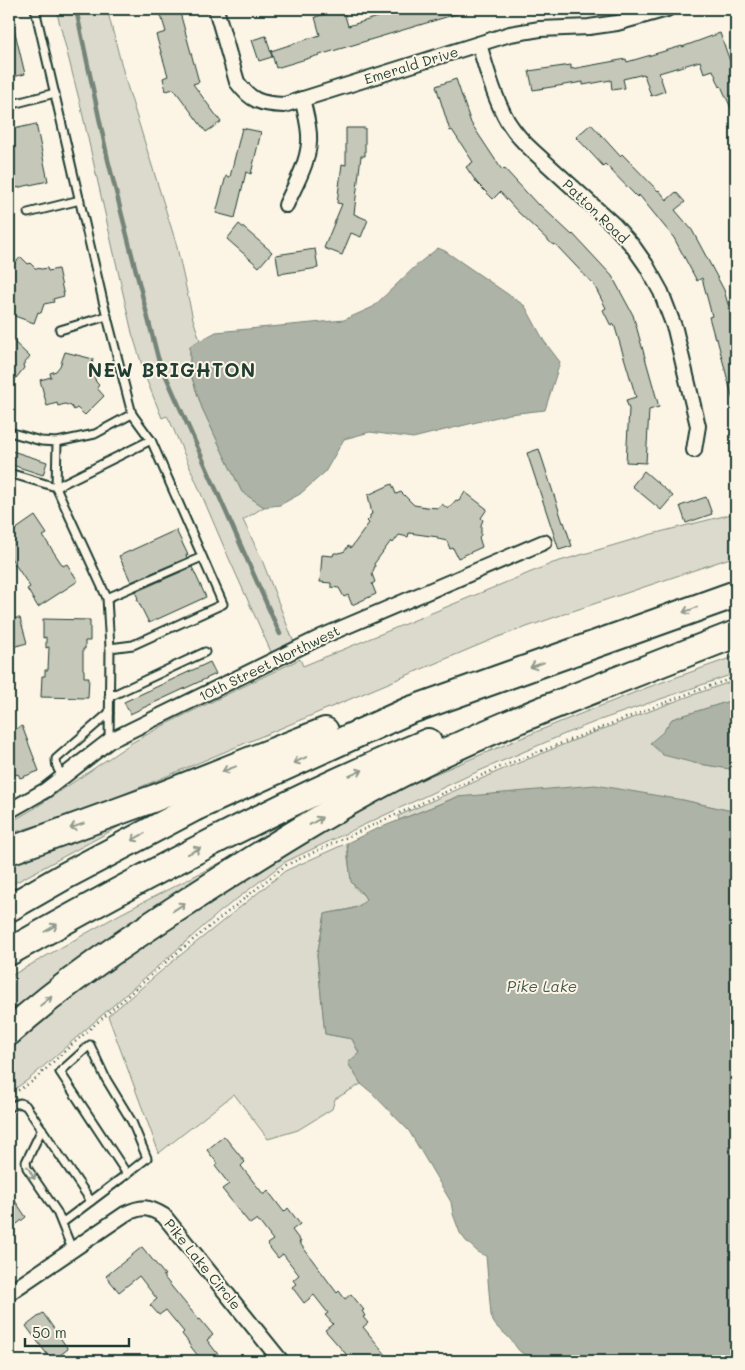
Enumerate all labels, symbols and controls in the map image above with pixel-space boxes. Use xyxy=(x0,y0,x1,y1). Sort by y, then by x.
street label: Emerald Drive xyxy=(362,42,460,88)
street label: Patton Road xyxy=(559,175,633,247)
district label: NEW BRIGHTON xyxy=(88,357,256,382)
one-way arrow xyxy=(683,606,699,615)
street label: 10th Street Northwest xyxy=(195,621,343,705)
one-way arrow xyxy=(530,661,546,670)
one-way arrow xyxy=(293,756,308,766)
one-way arrow xyxy=(222,764,237,774)
one-way arrow xyxy=(348,768,363,778)
one-way arrow xyxy=(309,815,323,825)
one-way arrow xyxy=(70,822,85,831)
one-way arrow xyxy=(130,832,145,842)
one-way arrow xyxy=(186,846,201,855)
one-way arrow xyxy=(171,902,185,912)
one-way arrow xyxy=(44,923,58,933)
water label: Pike Lake xyxy=(507,976,577,996)
one-way arrow xyxy=(39,995,52,1006)
one-way arrow xyxy=(27,1165,37,1179)
street label: Pike Lake Circle xyxy=(160,1215,246,1313)
scale bar xyxy=(25,1315,129,1347)
text: 50 m xyxy=(32,1322,67,1342)

